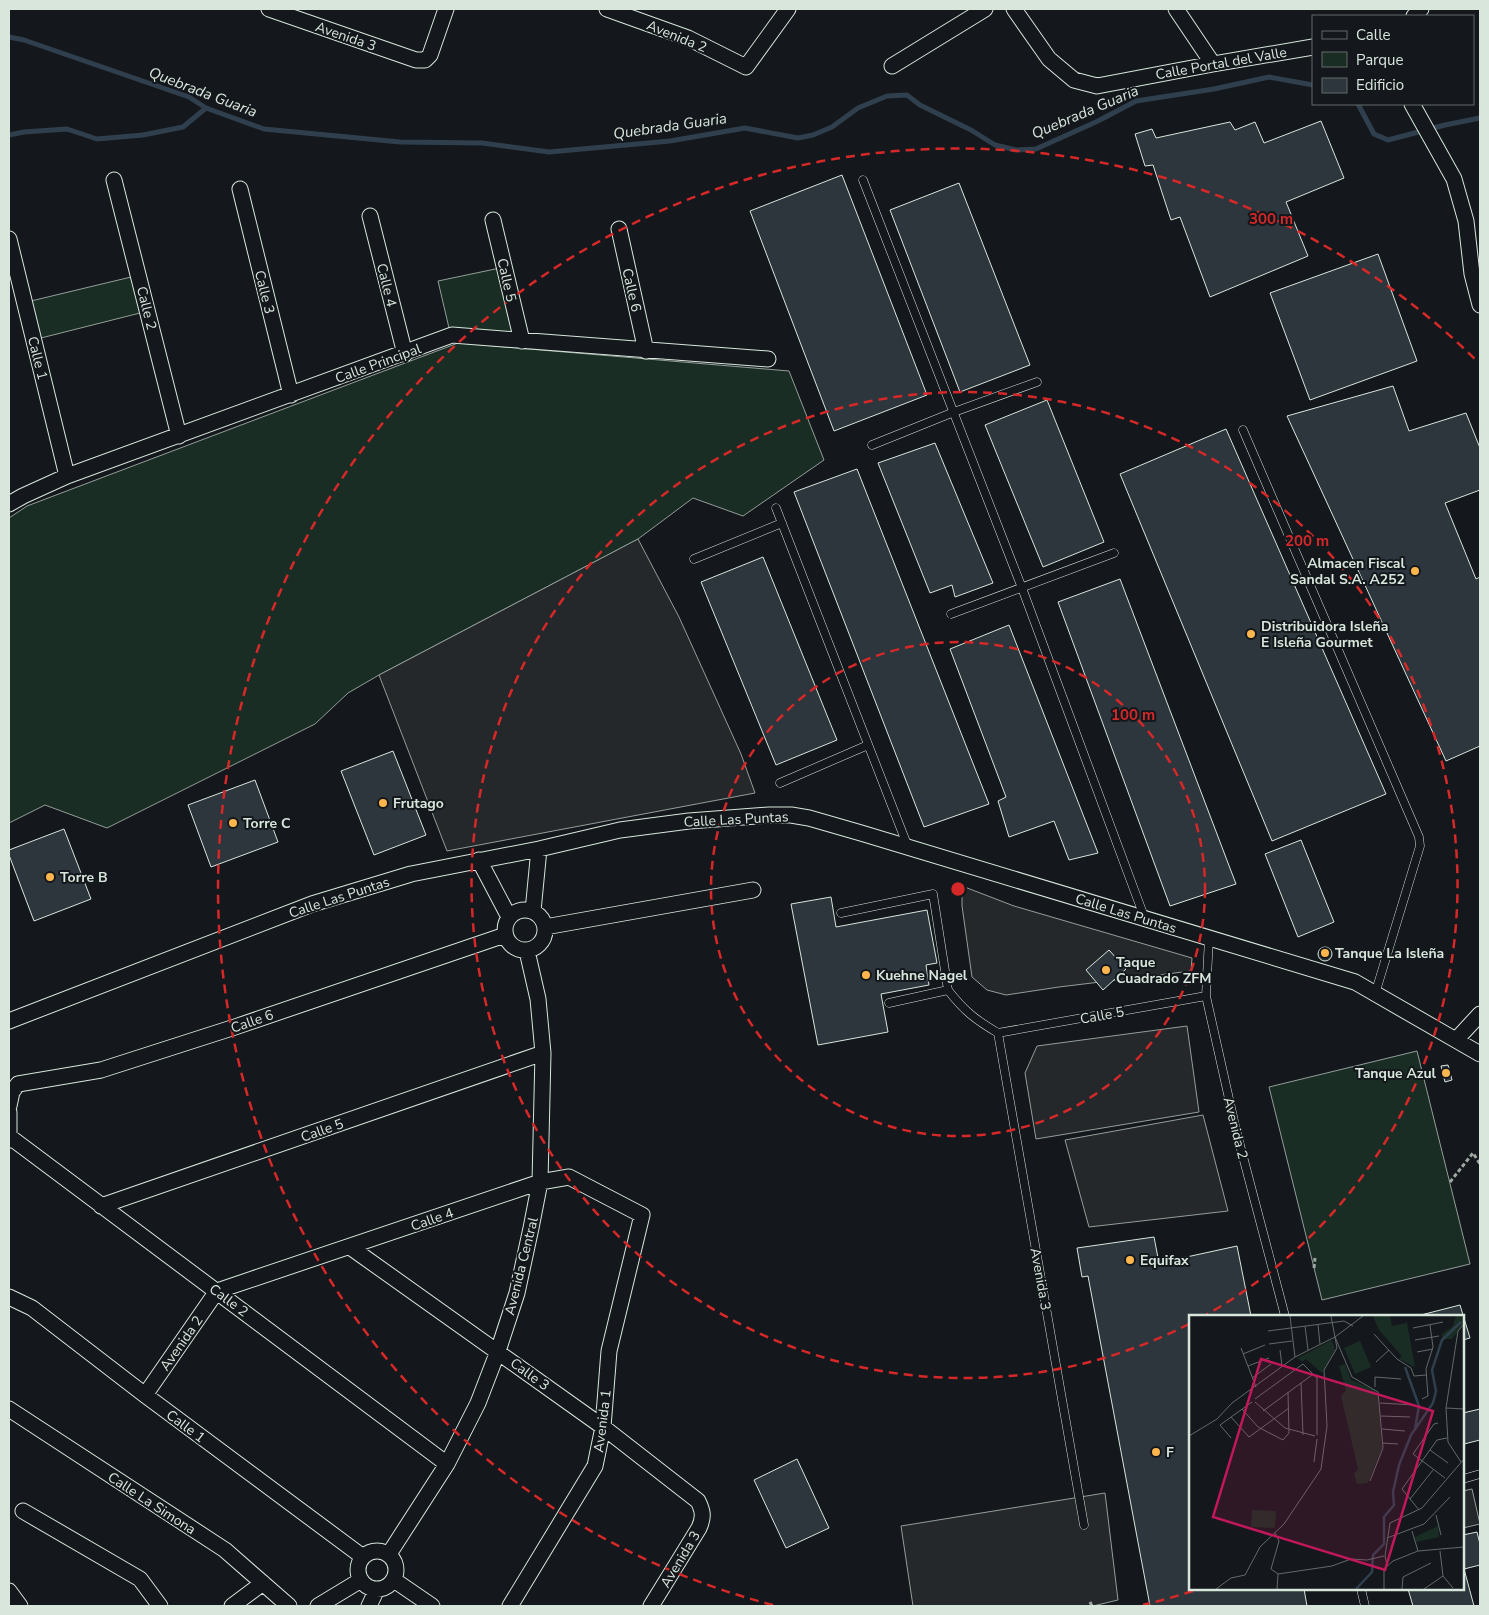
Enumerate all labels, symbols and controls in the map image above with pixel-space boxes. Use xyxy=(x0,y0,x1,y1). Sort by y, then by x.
legend xyxy=(1312,15,1474,105)
street label: Avenida 2 xyxy=(644,16,710,57)
street label: Avenida 3 xyxy=(313,17,379,56)
text: Calle xyxy=(1356,25,1391,45)
street label: Calle Portal del Valle xyxy=(1154,43,1288,84)
text: Parque xyxy=(1356,50,1404,70)
water label: Quebrada Guaria xyxy=(146,62,260,122)
text: Edificio xyxy=(1356,75,1404,95)
water label: Quebrada Guaria xyxy=(1028,80,1142,144)
water label: Quebrada Guaria xyxy=(612,108,728,144)
text: 300 m xyxy=(1249,209,1293,229)
street label: Calle 5 xyxy=(492,256,521,304)
street label: Calle 4 xyxy=(372,261,401,309)
street label: Calle 6 xyxy=(617,266,646,314)
street label: Calle 3 xyxy=(250,268,279,316)
street label: Calle 2 xyxy=(132,284,161,332)
street label: Calle 1 xyxy=(23,334,52,382)
street label: Calle Principal xyxy=(333,339,425,388)
text: 200 m xyxy=(1285,531,1329,551)
place label: Almacen Fiscal Sandal S.A. A252 xyxy=(1290,554,1406,589)
marker: Almacen Fiscal Sandal S.A. A252 xyxy=(1409,565,1421,577)
place label: Distribuidora Isleña E Isleña Gourmet xyxy=(1261,617,1388,652)
marker: Distribuidora Isleña E Isleña Gourmet xyxy=(1245,628,1257,640)
text: 100 m xyxy=(1111,705,1155,725)
place label: Frutago xyxy=(393,794,444,813)
marker: Frutago xyxy=(377,797,389,809)
street label: Calle Las Puntas xyxy=(683,807,789,832)
place label: Torre C xyxy=(243,814,291,833)
marker: Torre C xyxy=(227,817,239,829)
place label: Torre B xyxy=(60,868,108,887)
marker: Torre B xyxy=(44,871,56,883)
street label: Calle Las Puntas xyxy=(286,872,392,923)
centre of rings xyxy=(949,880,967,898)
street label: Calle Las Puntas xyxy=(1073,889,1179,938)
place label: Tanque La Isleña xyxy=(1335,944,1444,963)
marker: Tanque La Isleña xyxy=(1319,947,1331,959)
place label: Taque Cuadrado ZFM xyxy=(1116,953,1211,988)
marker: Taque Cuadrado ZFM xyxy=(1100,964,1112,976)
place label: Kuehne Nagel xyxy=(876,966,968,985)
marker: Kuehne Nagel xyxy=(860,969,872,981)
street label: Calle 5 xyxy=(1079,1002,1126,1029)
street label: Calle 6 xyxy=(228,1005,276,1038)
place label: Tanque Azul xyxy=(1355,1064,1437,1083)
marker: Tanque Azul xyxy=(1440,1067,1452,1079)
street label: Avenida 2 xyxy=(1219,1095,1252,1161)
street label: Calle 5 xyxy=(298,1114,346,1147)
street label: Calle 4 xyxy=(408,1203,456,1236)
street label: Avenida Central xyxy=(500,1214,543,1317)
street label: Avenida 3 xyxy=(1026,1246,1055,1312)
place label: Equifax xyxy=(1140,1251,1189,1270)
marker: Equifax xyxy=(1124,1254,1136,1266)
street label: Calle 2 xyxy=(205,1279,252,1321)
street label: Avenida 2 xyxy=(156,1312,207,1375)
inset map xyxy=(1189,1315,1464,1590)
street label: Calle 3 xyxy=(506,1354,553,1395)
street label: Avenida 1 xyxy=(589,1389,616,1454)
street label: Calle 1 xyxy=(162,1405,209,1447)
place label: F xyxy=(1166,1443,1174,1462)
marker: F xyxy=(1150,1446,1162,1458)
street label: Calle La Simona xyxy=(104,1468,199,1539)
street label: Avenida 3 xyxy=(656,1527,705,1591)

